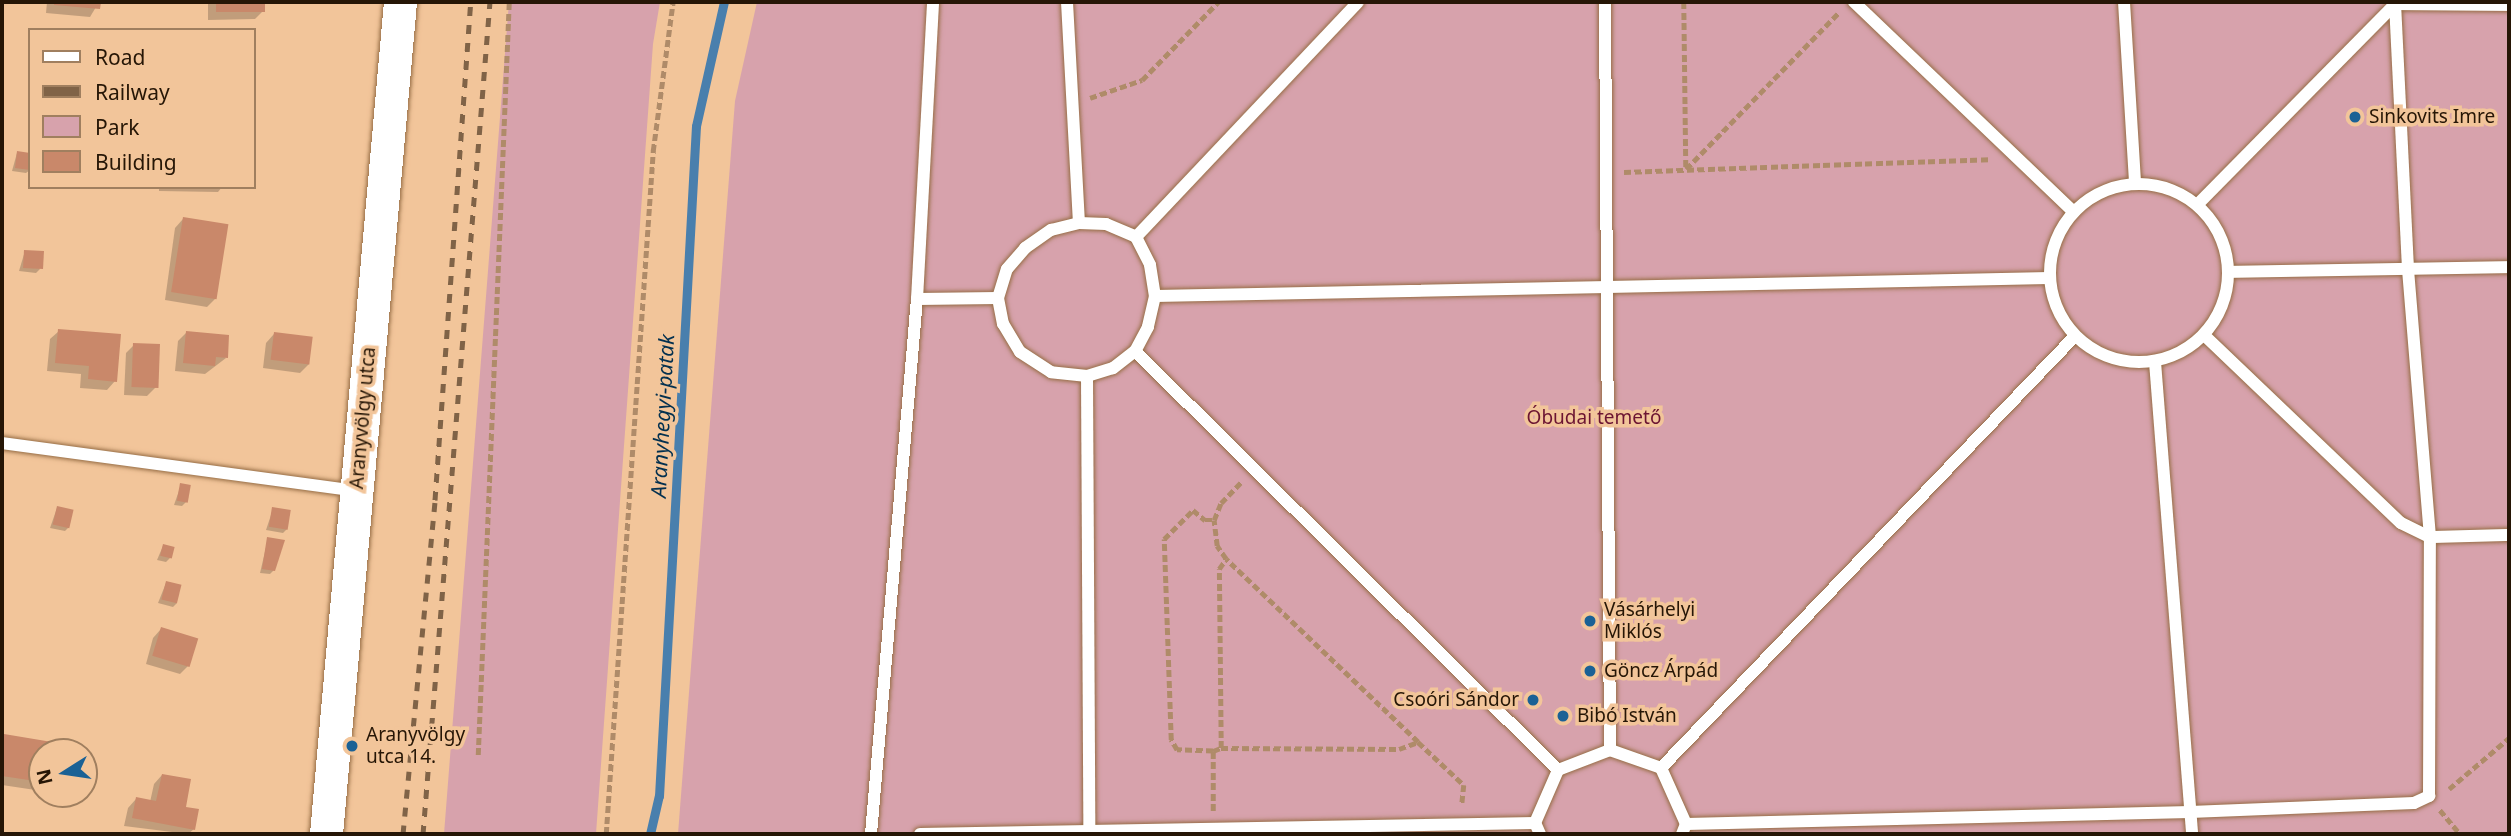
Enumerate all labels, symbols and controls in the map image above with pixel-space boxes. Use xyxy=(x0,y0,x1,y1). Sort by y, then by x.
legend xyxy=(28,28,256,189)
text: Road xyxy=(95,43,145,71)
text: Railway xyxy=(95,78,170,106)
place label: Sinkovits Imre xyxy=(2369,106,2495,128)
marker: Sinkovits Imre xyxy=(2347,109,2363,125)
text: Park xyxy=(95,113,139,141)
text: Building xyxy=(95,148,177,176)
water label: Aranyhegyi-patak xyxy=(645,334,679,498)
street label: Aranyvölgy utca xyxy=(345,346,381,490)
park label: Óbudai temető xyxy=(1527,407,1661,429)
place label: Vásárhelyi Miklós xyxy=(1604,599,1695,643)
marker: Vásárhelyi Miklós xyxy=(1582,613,1598,629)
place label: Göncz Árpád xyxy=(1604,660,1718,682)
marker: Göncz Árpád xyxy=(1582,663,1598,679)
place label: Csoóri Sándor xyxy=(1393,689,1519,711)
marker: Csoóri Sándor xyxy=(1525,692,1541,708)
place label: Bibó István xyxy=(1577,705,1677,727)
marker: Bibó István xyxy=(1555,708,1571,724)
place label: Aranyvölgy utca 14. xyxy=(366,724,465,768)
north arrow xyxy=(28,738,98,808)
marker: Aranyvölgy utca 14. xyxy=(344,738,360,754)
text: N xyxy=(30,767,59,787)

